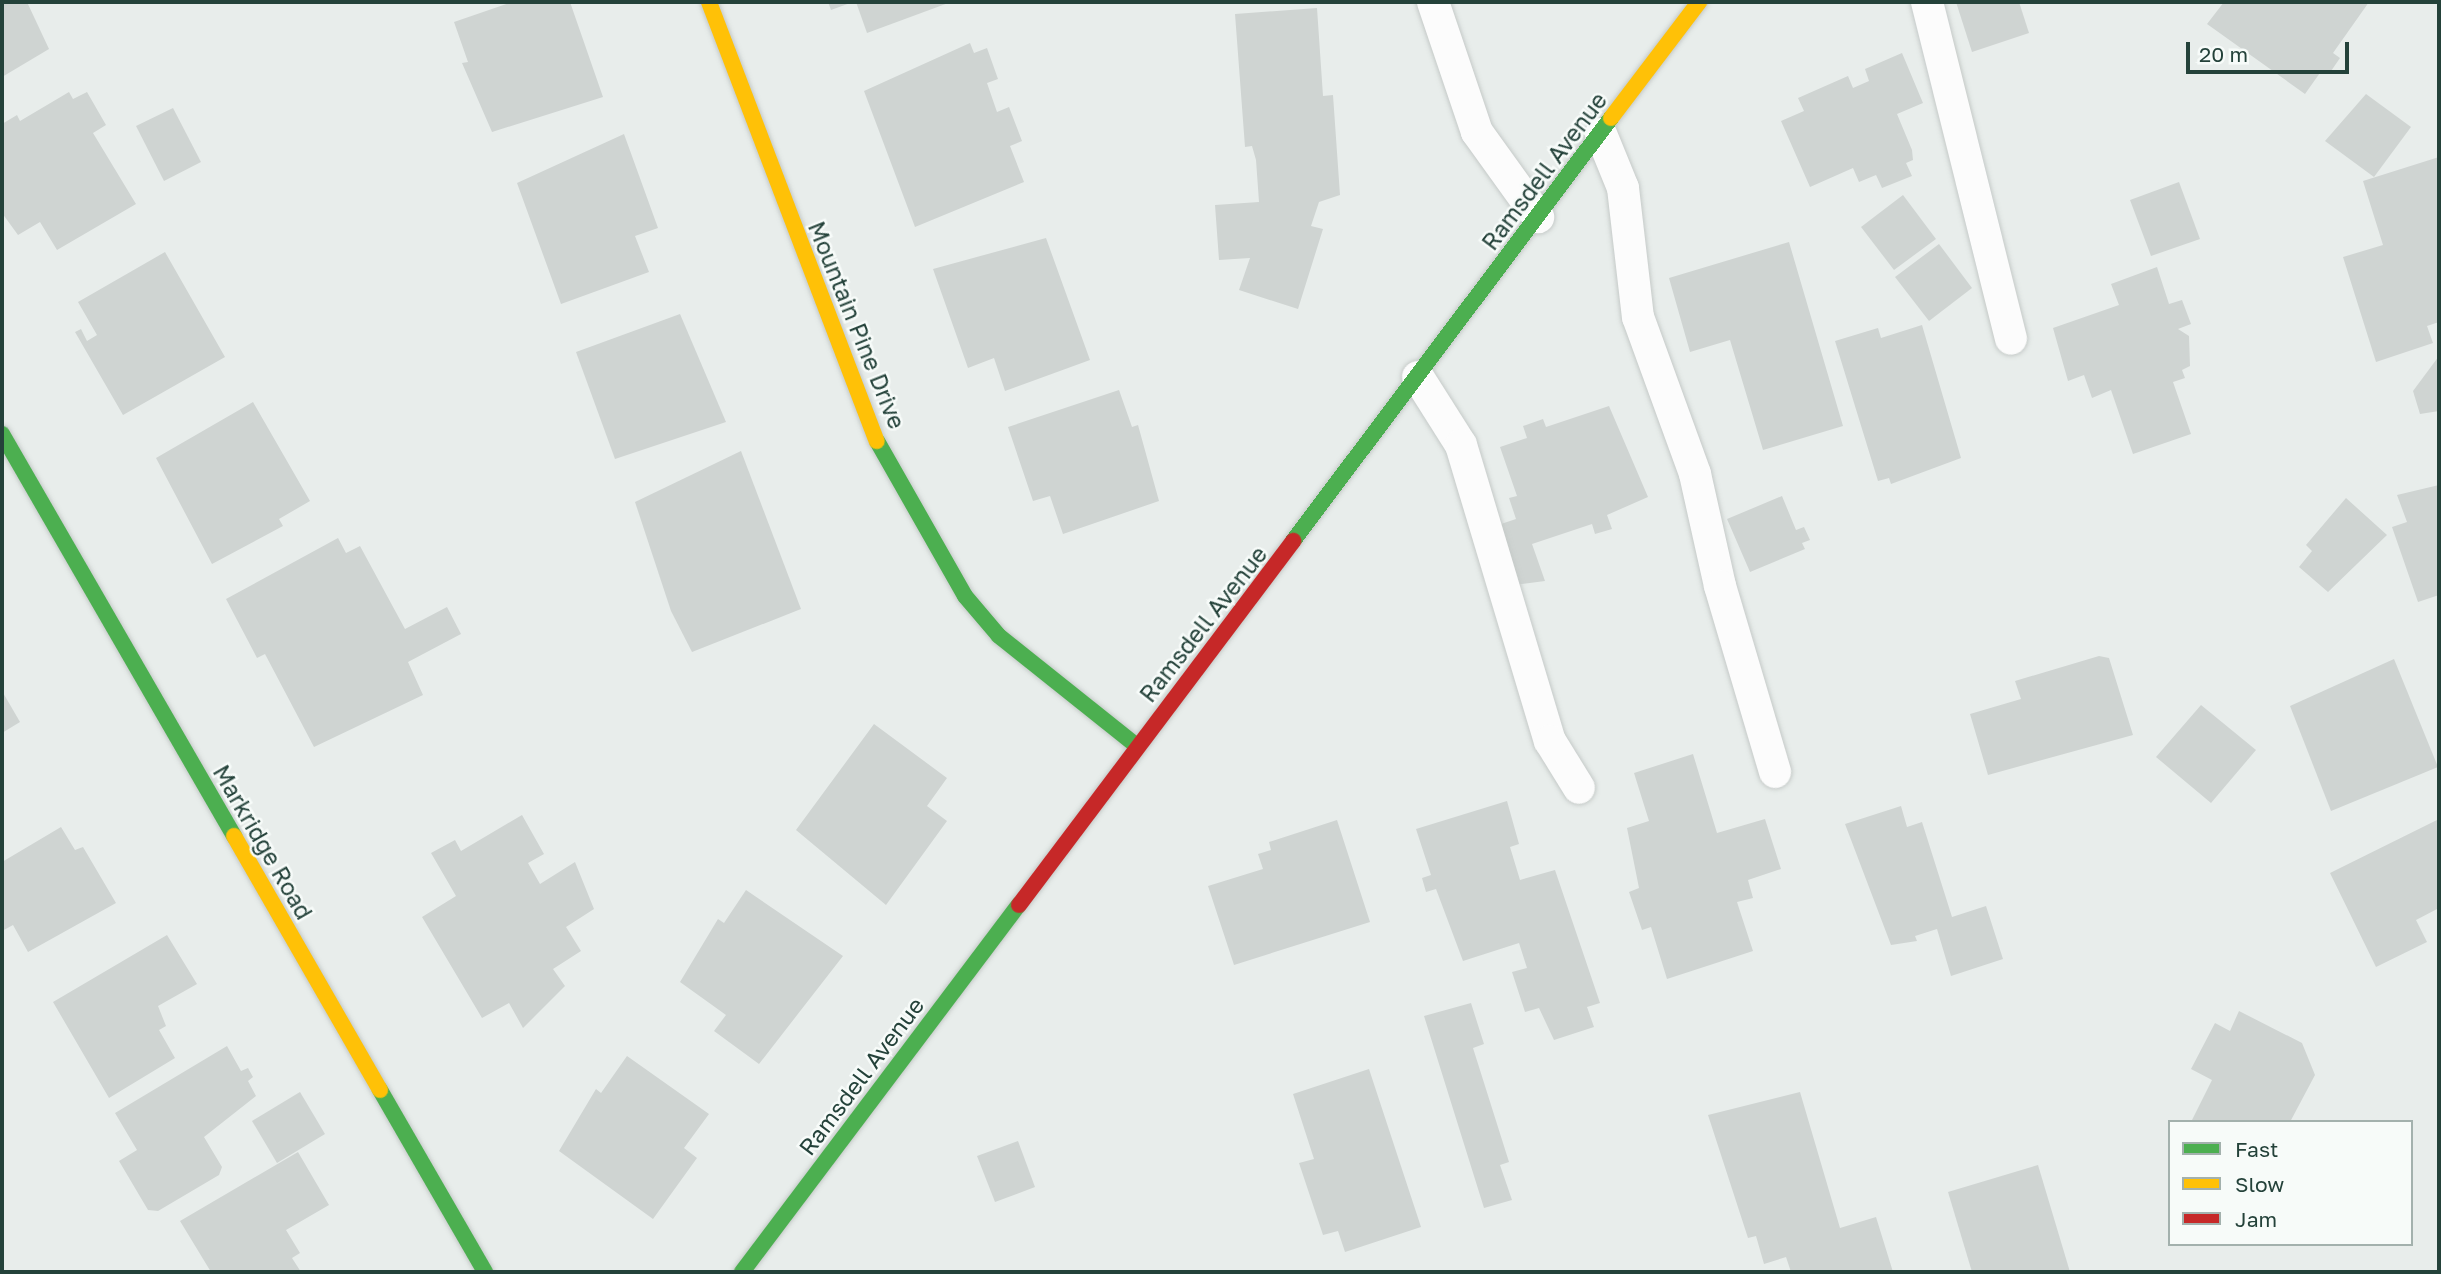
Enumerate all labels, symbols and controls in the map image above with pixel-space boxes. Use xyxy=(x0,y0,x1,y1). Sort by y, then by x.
scale bar xyxy=(2189,28,2352,72)
text: 20 m xyxy=(2199,41,2248,67)
street label: Ramsdell Avenue xyxy=(1476,87,1612,255)
street label: Mountain Pine Drive xyxy=(803,217,911,433)
street label: Ramsdell Avenue xyxy=(1134,541,1272,707)
street label: Markridge Road xyxy=(208,760,318,924)
street label: Ramsdell Avenue xyxy=(793,992,929,1160)
legend xyxy=(2168,1120,2413,1246)
text: Fast xyxy=(2235,1136,2278,1162)
text: Slow xyxy=(2235,1171,2284,1197)
text: Jam xyxy=(2235,1206,2277,1232)

